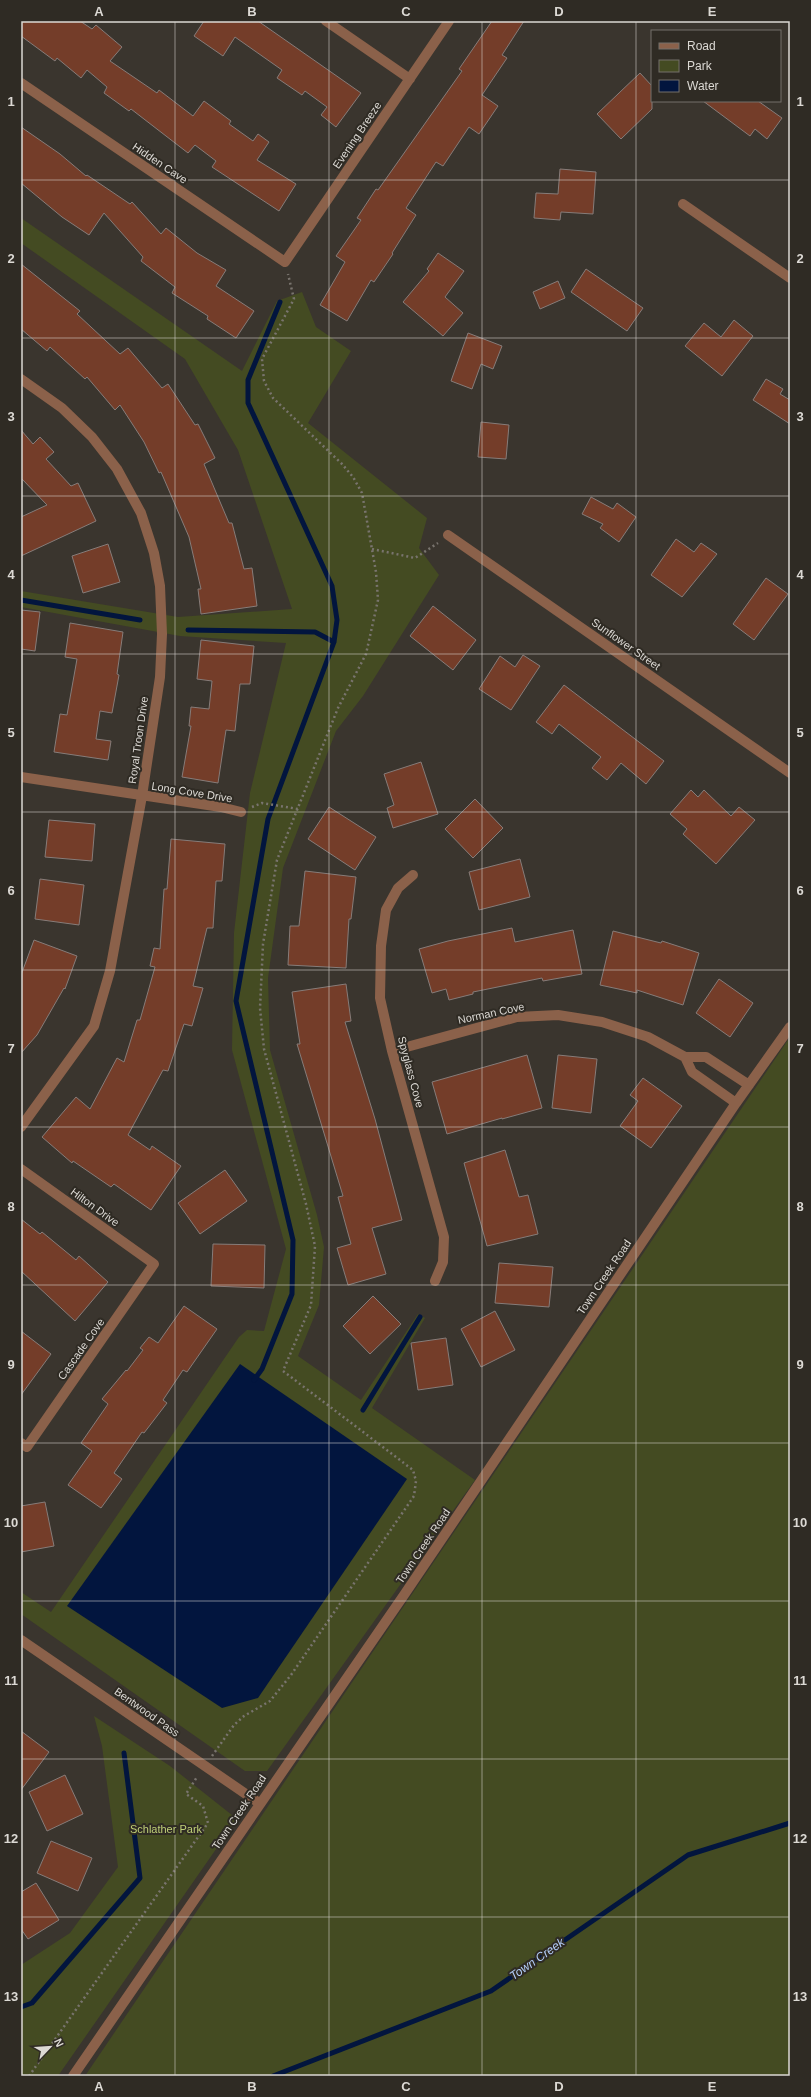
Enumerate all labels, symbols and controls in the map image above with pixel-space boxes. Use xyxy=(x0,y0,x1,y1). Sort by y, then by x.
text: A xyxy=(94,4,104,19)
text: B xyxy=(247,4,257,19)
text: C xyxy=(401,4,411,19)
text: D xyxy=(554,4,564,19)
text: E xyxy=(708,4,717,19)
legend xyxy=(651,30,781,102)
text: Road xyxy=(687,39,716,53)
text: Park xyxy=(687,59,713,73)
text: Water xyxy=(687,79,719,93)
text: 1 xyxy=(7,94,15,109)
text: 1 xyxy=(796,94,804,109)
street label: Evening Breeze xyxy=(330,99,384,171)
street label: Hidden Cave xyxy=(130,140,190,186)
text: 2 xyxy=(7,251,15,266)
text: 2 xyxy=(796,251,804,266)
text: 3 xyxy=(7,409,15,424)
text: 3 xyxy=(796,409,804,424)
text: 4 xyxy=(7,567,15,582)
text: 4 xyxy=(796,567,804,582)
street label: Sunflower Street xyxy=(589,616,663,672)
street label: Royal Troon Drive xyxy=(126,696,150,784)
text: 5 xyxy=(7,725,15,740)
text: 5 xyxy=(796,725,804,740)
street label: Long Cove Drive xyxy=(151,780,233,804)
text: 6 xyxy=(7,883,15,898)
text: 6 xyxy=(796,883,804,898)
street label: Norman Cove xyxy=(457,1000,525,1026)
street label: Spyglass Cove xyxy=(396,1035,426,1109)
text: 7 xyxy=(7,1041,15,1056)
text: 7 xyxy=(796,1041,804,1056)
street label: Hilton Drive xyxy=(68,1185,122,1229)
text: 8 xyxy=(7,1199,15,1214)
text: 8 xyxy=(796,1199,804,1214)
street label: Town Creek Road xyxy=(575,1237,633,1317)
street label: Cascade Cove xyxy=(55,1316,107,1382)
text: 9 xyxy=(7,1357,15,1372)
text: 9 xyxy=(796,1357,804,1372)
street label: Town Creek Road xyxy=(394,1506,452,1586)
text: 10 xyxy=(4,1515,18,1530)
text: 10 xyxy=(793,1515,807,1530)
text: 11 xyxy=(4,1673,18,1688)
text: 11 xyxy=(793,1673,807,1688)
street label: Bentwood Pass xyxy=(112,1685,182,1739)
street label: Town Creek Road xyxy=(210,1772,268,1852)
park label: Schlather Park xyxy=(130,1823,203,1835)
text: 12 xyxy=(4,1831,18,1846)
text: 12 xyxy=(793,1831,807,1846)
water label: Town Creek xyxy=(507,1934,568,1983)
text: 13 xyxy=(4,1989,18,2004)
text: 13 xyxy=(793,1989,807,2004)
north arrow xyxy=(30,2027,70,2067)
text: N xyxy=(52,2037,66,2049)
text: A xyxy=(94,2079,104,2094)
text: B xyxy=(247,2079,257,2094)
text: C xyxy=(401,2079,411,2094)
text: D xyxy=(554,2079,564,2094)
text: E xyxy=(708,2079,717,2094)

